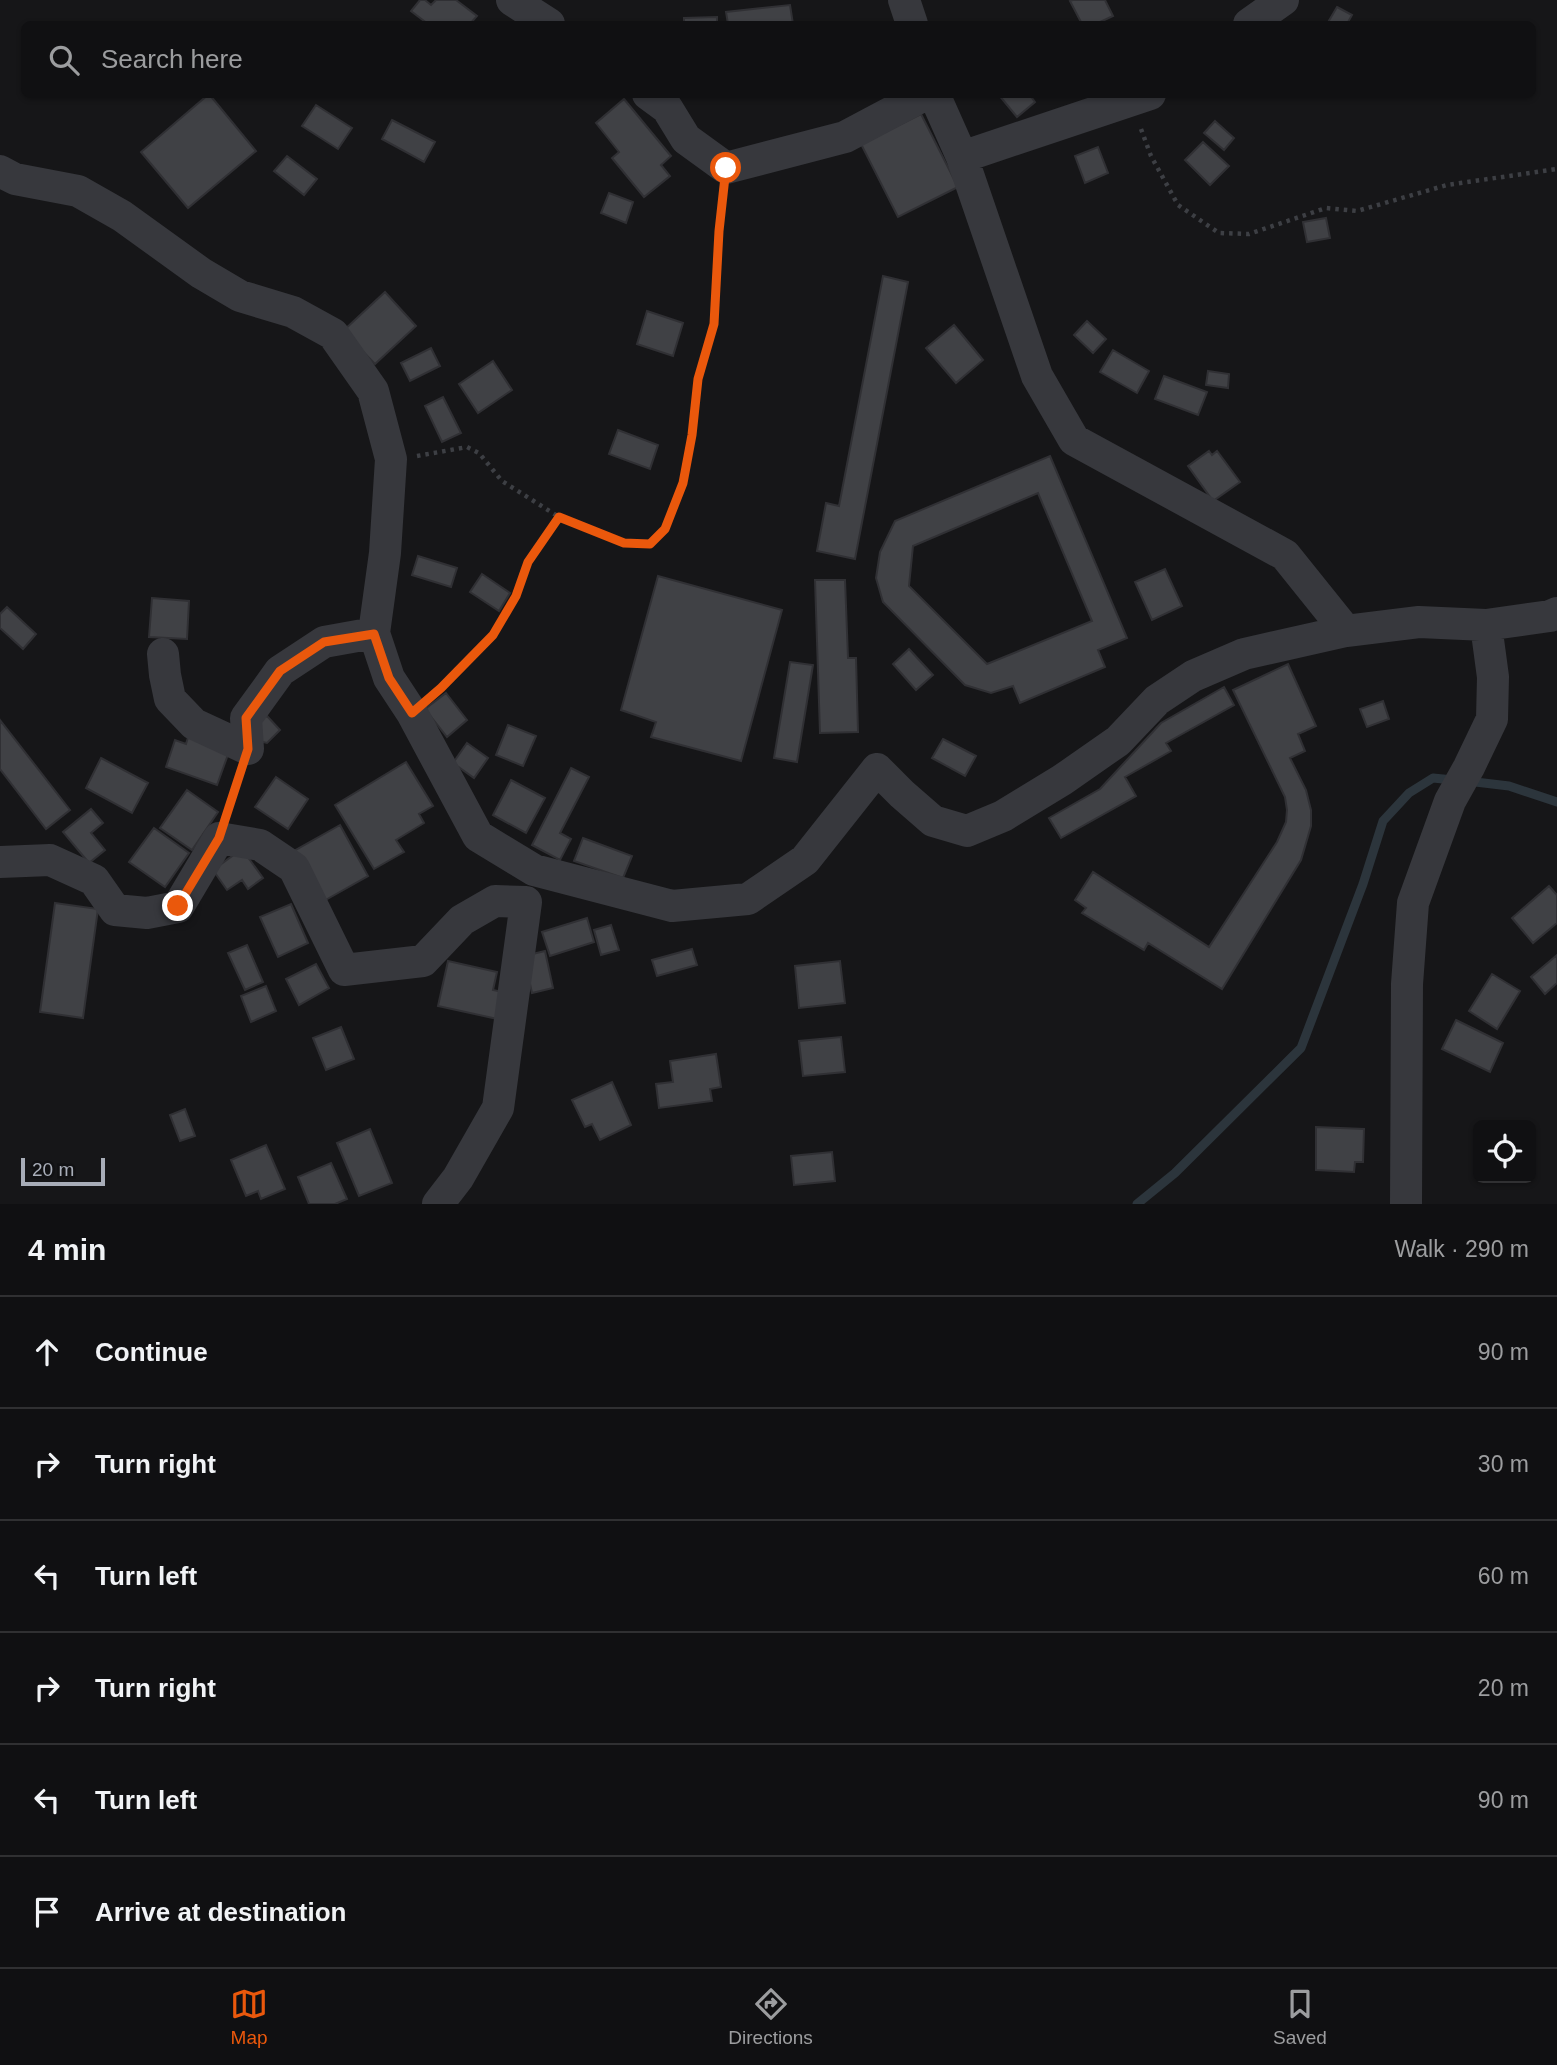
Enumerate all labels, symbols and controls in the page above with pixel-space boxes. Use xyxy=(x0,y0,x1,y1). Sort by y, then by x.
search box xyxy=(21,21,1536,98)
icon: search xyxy=(45,41,83,79)
text: Search here xyxy=(101,44,243,74)
route start xyxy=(710,152,741,183)
route end xyxy=(162,890,193,921)
map controls xyxy=(1473,1120,1536,1183)
button: locate xyxy=(1473,1120,1536,1183)
scale bar xyxy=(21,1155,105,1187)
text: 20 m xyxy=(32,1159,74,1180)
text: 4 min xyxy=(28,1233,106,1266)
text: Walk · 290 m xyxy=(1394,1236,1529,1262)
icon: ahead xyxy=(28,1333,66,1371)
text: Continue xyxy=(95,1337,208,1367)
text: 90 m xyxy=(1478,1339,1529,1365)
icon: right xyxy=(28,1445,66,1483)
text: Turn right xyxy=(95,1449,216,1479)
text: 30 m xyxy=(1478,1451,1529,1477)
icon: left xyxy=(28,1557,66,1595)
text: Turn left xyxy=(95,1561,197,1591)
text: 60 m xyxy=(1478,1563,1529,1589)
icon: right xyxy=(28,1669,66,1707)
text: Turn right xyxy=(95,1673,216,1703)
text: 20 m xyxy=(1478,1675,1529,1701)
icon: left xyxy=(28,1781,66,1819)
text: Turn left xyxy=(95,1785,197,1815)
text: 90 m xyxy=(1478,1787,1529,1813)
icon: arrive xyxy=(28,1893,66,1931)
text: Arrive at destination xyxy=(95,1897,346,1927)
tab: Map xyxy=(230,1985,268,2049)
tab: Directions xyxy=(728,1985,813,2049)
tab: Saved xyxy=(1273,1985,1327,2049)

